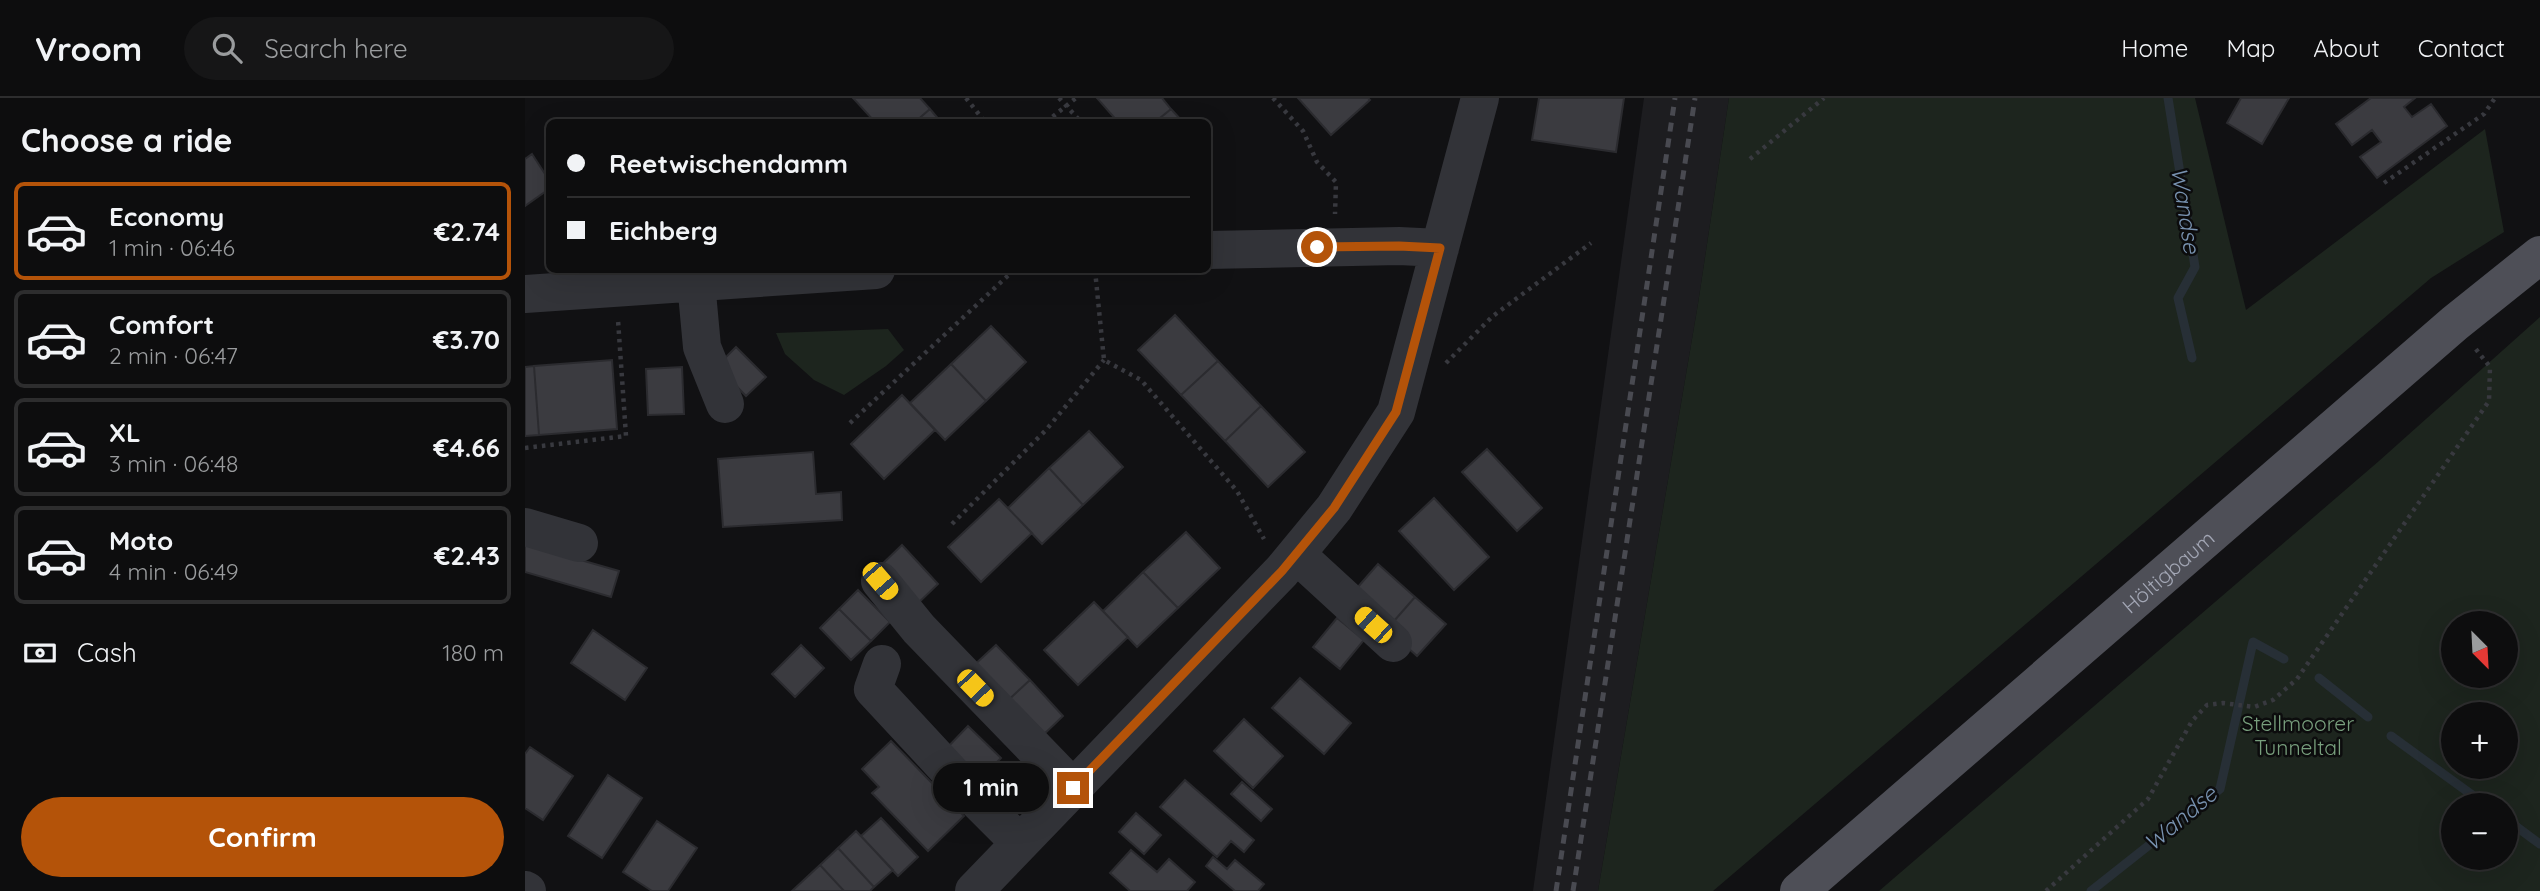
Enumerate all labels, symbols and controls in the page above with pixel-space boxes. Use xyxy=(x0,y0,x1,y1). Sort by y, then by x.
search box xyxy=(184,17,674,80)
text: Vroom xyxy=(35,28,142,69)
icon: search xyxy=(208,29,246,67)
text: Search here xyxy=(264,32,408,65)
text: Home xyxy=(2121,33,2188,63)
text: Map xyxy=(2226,33,2275,63)
text: About xyxy=(2313,33,2380,63)
text: Contact xyxy=(2418,33,2505,63)
text: Choose a ride xyxy=(21,120,233,160)
text: Reetwischendamm xyxy=(609,147,848,180)
water label: Wandse xyxy=(2165,165,2207,256)
icon: car xyxy=(25,200,88,263)
text: Economy xyxy=(109,200,224,233)
text: Eichberg xyxy=(609,214,718,247)
text: €2.74 xyxy=(434,215,500,248)
route start xyxy=(1301,231,1333,263)
text: 1 min · 06:46 xyxy=(109,233,235,262)
icon: car xyxy=(25,308,88,371)
text: Comfort xyxy=(109,308,214,341)
text: €3.70 xyxy=(433,323,500,356)
text: 2 min · 06:47 xyxy=(109,341,238,370)
icon: car xyxy=(25,416,88,479)
text: XL xyxy=(109,416,141,449)
text: €4.66 xyxy=(433,431,500,464)
text: 3 min · 06:48 xyxy=(109,449,238,478)
icon: car xyxy=(25,524,88,587)
text: Moto xyxy=(109,524,173,557)
street label: Höltigbaum xyxy=(2116,525,2219,619)
text: €2.43 xyxy=(434,539,500,572)
text: 4 min · 06:49 xyxy=(109,557,239,586)
car xyxy=(859,558,902,604)
car xyxy=(1351,603,1396,647)
north arrow xyxy=(2441,611,2518,688)
map controls xyxy=(2441,611,2518,870)
icon: cash xyxy=(21,634,59,672)
text: Cash xyxy=(77,636,137,669)
text: 180 m xyxy=(442,638,504,667)
car xyxy=(953,666,998,710)
button: + xyxy=(2441,702,2518,779)
park label: Stellmoorer Tunneltal xyxy=(2242,710,2354,760)
callout: 1 min xyxy=(933,764,1049,812)
route end xyxy=(1057,772,1089,804)
text: 1 min xyxy=(963,773,1019,802)
water label: Wandse xyxy=(2137,778,2223,857)
button: − xyxy=(2441,793,2518,870)
button: Confirm xyxy=(21,797,504,877)

